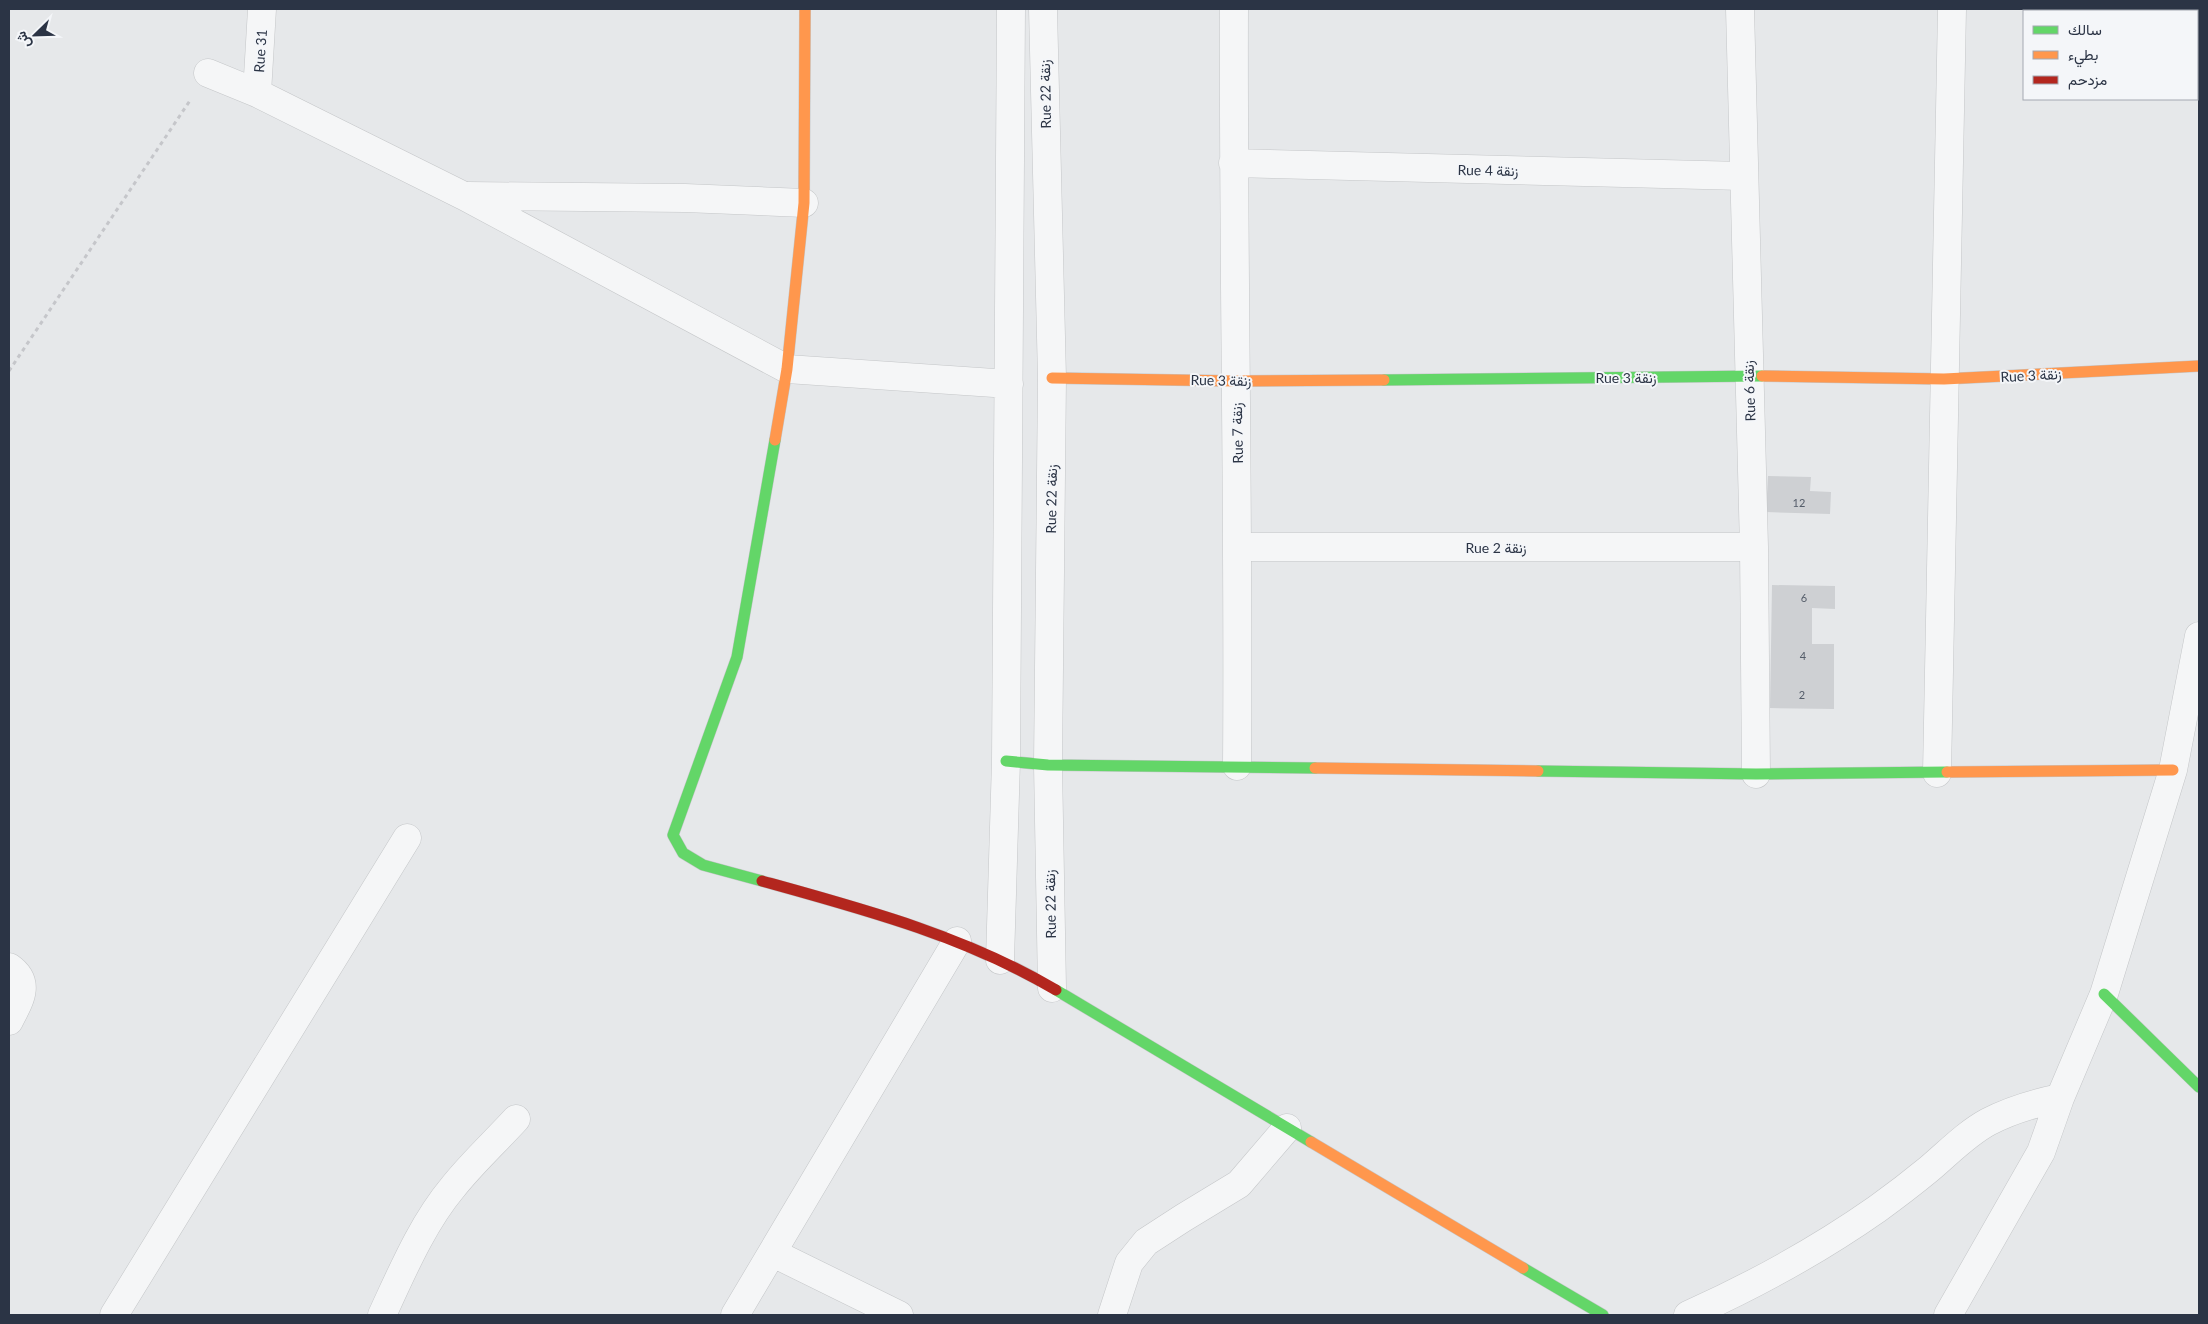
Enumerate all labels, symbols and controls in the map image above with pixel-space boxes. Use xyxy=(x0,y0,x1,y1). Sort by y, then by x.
north arrow xyxy=(10,10,60,60)
legend xyxy=(2023,10,2198,100)
text: سالك xyxy=(2068,20,2102,38)
text: ش xyxy=(11,29,35,51)
street label: Rue 31 xyxy=(250,29,270,73)
text: بطيء xyxy=(2068,45,2098,68)
street label: Rue 22 زنقة xyxy=(1036,59,1055,129)
text: مزدحم xyxy=(2068,70,2107,90)
street label: Rue 4 زنقة xyxy=(1457,161,1519,180)
street label: Rue 6 زنقة xyxy=(1739,360,1760,422)
street label: Rue 3 زنقة xyxy=(2000,365,2062,386)
street label: Rue 3 زنقة xyxy=(1595,369,1657,387)
street label: Rue 3 زنقة xyxy=(1190,371,1252,390)
street label: Rue 7 زنقة xyxy=(1228,402,1247,464)
street label: Rue 22 زنقة xyxy=(1042,464,1061,534)
house number: 12 xyxy=(1793,496,1805,509)
street label: Rue 2 زنقة xyxy=(1465,539,1527,557)
house number: 6 xyxy=(1801,591,1807,604)
house number: 4 xyxy=(1800,649,1807,662)
house number: 2 xyxy=(1799,688,1805,701)
street label: Rue 22 زنقة xyxy=(1041,869,1060,939)

